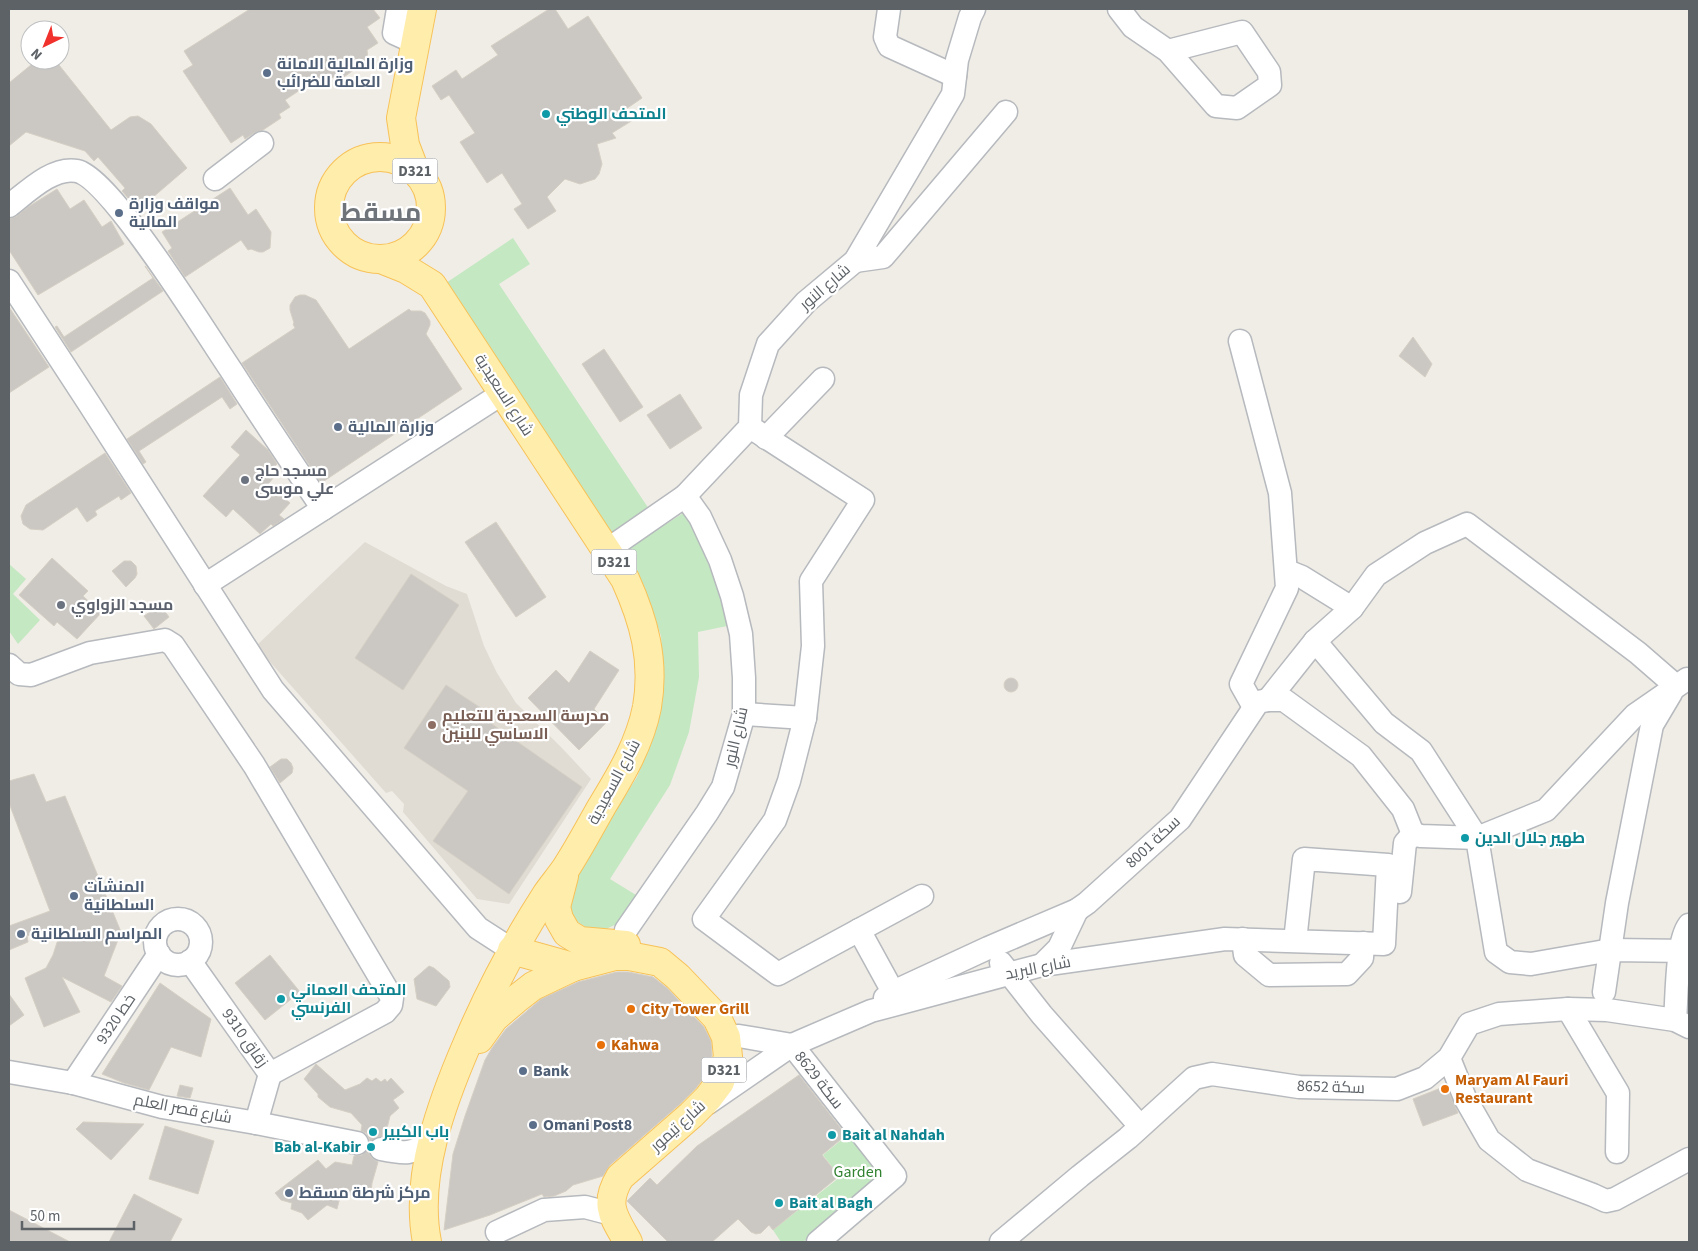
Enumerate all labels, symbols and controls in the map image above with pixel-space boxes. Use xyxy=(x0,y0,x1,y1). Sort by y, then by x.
north arrow xyxy=(20,20,70,70)
text: N xyxy=(27,43,47,64)
place label: وزارة المالية الامانة العامة للضرائب xyxy=(277,53,413,93)
marker: وزارة المالية الامانة العامة للضرائب xyxy=(261,67,273,79)
place label: المتحف الوطني xyxy=(556,103,666,126)
marker: المتحف الوطني xyxy=(540,108,552,120)
road number: D321 xyxy=(392,158,438,184)
place label: َمواقف وزارة المالية xyxy=(129,193,220,233)
district label: مسقط xyxy=(341,194,422,231)
marker: َمواقف وزارة المالية xyxy=(113,207,125,219)
street label: شارع النور xyxy=(794,259,855,316)
street label: شارع السعيدية xyxy=(469,350,539,440)
place label: وزارة المالية xyxy=(348,416,434,438)
marker: وزارة المالية xyxy=(332,421,344,433)
place label: مسجد حاج علي موسى xyxy=(255,460,334,501)
marker: مسجد حاج علي موسى xyxy=(239,474,251,486)
road number: D321 xyxy=(592,550,636,574)
place label: مسجد الزواوي xyxy=(71,594,173,617)
marker: مسجد الزواوي xyxy=(55,599,67,611)
place label: مدرسة السعدية للتعليم الاساسي للبنين xyxy=(442,705,609,746)
street label: شارع النور xyxy=(718,705,754,770)
marker: مدرسة السعدية للتعليم الاساسي للبنين xyxy=(426,719,438,731)
street label: شارع السعيدية xyxy=(582,736,646,828)
street label: سكة 8001 xyxy=(1121,811,1185,873)
place label: طهير جلال الدين xyxy=(1475,827,1585,849)
marker: طهير جلال الدين xyxy=(1459,832,1471,844)
place label: المنشآت السلطانية xyxy=(84,876,155,916)
marker: المنشآت السلطانية xyxy=(68,890,80,902)
place label: المراسم السلطانية xyxy=(31,923,163,945)
marker: المراسم السلطانية xyxy=(15,928,27,940)
street label: شارع البريد xyxy=(1003,951,1073,985)
place label: المتحف العماني الفرنسي xyxy=(291,979,407,1020)
street label: 9320 خط xyxy=(91,989,141,1049)
marker: المتحف العماني الفرنسي xyxy=(275,993,287,1005)
place label: City Tower Grill xyxy=(641,998,750,1020)
marker: City Tower Grill xyxy=(625,1003,637,1015)
street label: زقاق 9310 xyxy=(217,1004,273,1072)
place label: Kahwa xyxy=(611,1034,659,1056)
marker: Kahwa xyxy=(595,1039,607,1051)
street label: سكة 8629 xyxy=(789,1046,849,1114)
road number: D321 xyxy=(702,1058,746,1082)
place label: Bank xyxy=(533,1060,569,1082)
marker: Bank xyxy=(517,1065,529,1077)
place label: Maryam Al Fauri Restaurant xyxy=(1455,1069,1569,1109)
street label: سكة 8652 xyxy=(1297,1075,1365,1099)
marker: Maryam Al Fauri Restaurant xyxy=(1439,1083,1451,1095)
street label: شارع قصر العلم xyxy=(132,1089,234,1129)
street label: شارع تيمور xyxy=(645,1095,710,1157)
place label: Omani Post8 xyxy=(543,1114,632,1136)
marker: Omani Post8 xyxy=(527,1119,539,1131)
place label: باب الکبیر xyxy=(382,1121,449,1143)
place label: Bait al Nahdah xyxy=(842,1124,945,1146)
marker: باب الکبیر xyxy=(367,1126,379,1138)
marker: Bait al Nahdah xyxy=(826,1129,838,1141)
place label: Bab al-Kabir xyxy=(274,1136,362,1158)
marker: Bab al-Kabir xyxy=(365,1141,377,1153)
park label: Garden xyxy=(834,1161,882,1183)
place label: مركز شرطة مسقط xyxy=(299,1182,431,1204)
marker: مركز شرطة مسقط xyxy=(283,1187,295,1199)
place label: Bait al Bagh xyxy=(789,1192,873,1214)
marker: Bait al Bagh xyxy=(773,1197,785,1209)
scale bar xyxy=(22,1198,135,1230)
text: 50 m xyxy=(30,1206,60,1227)

